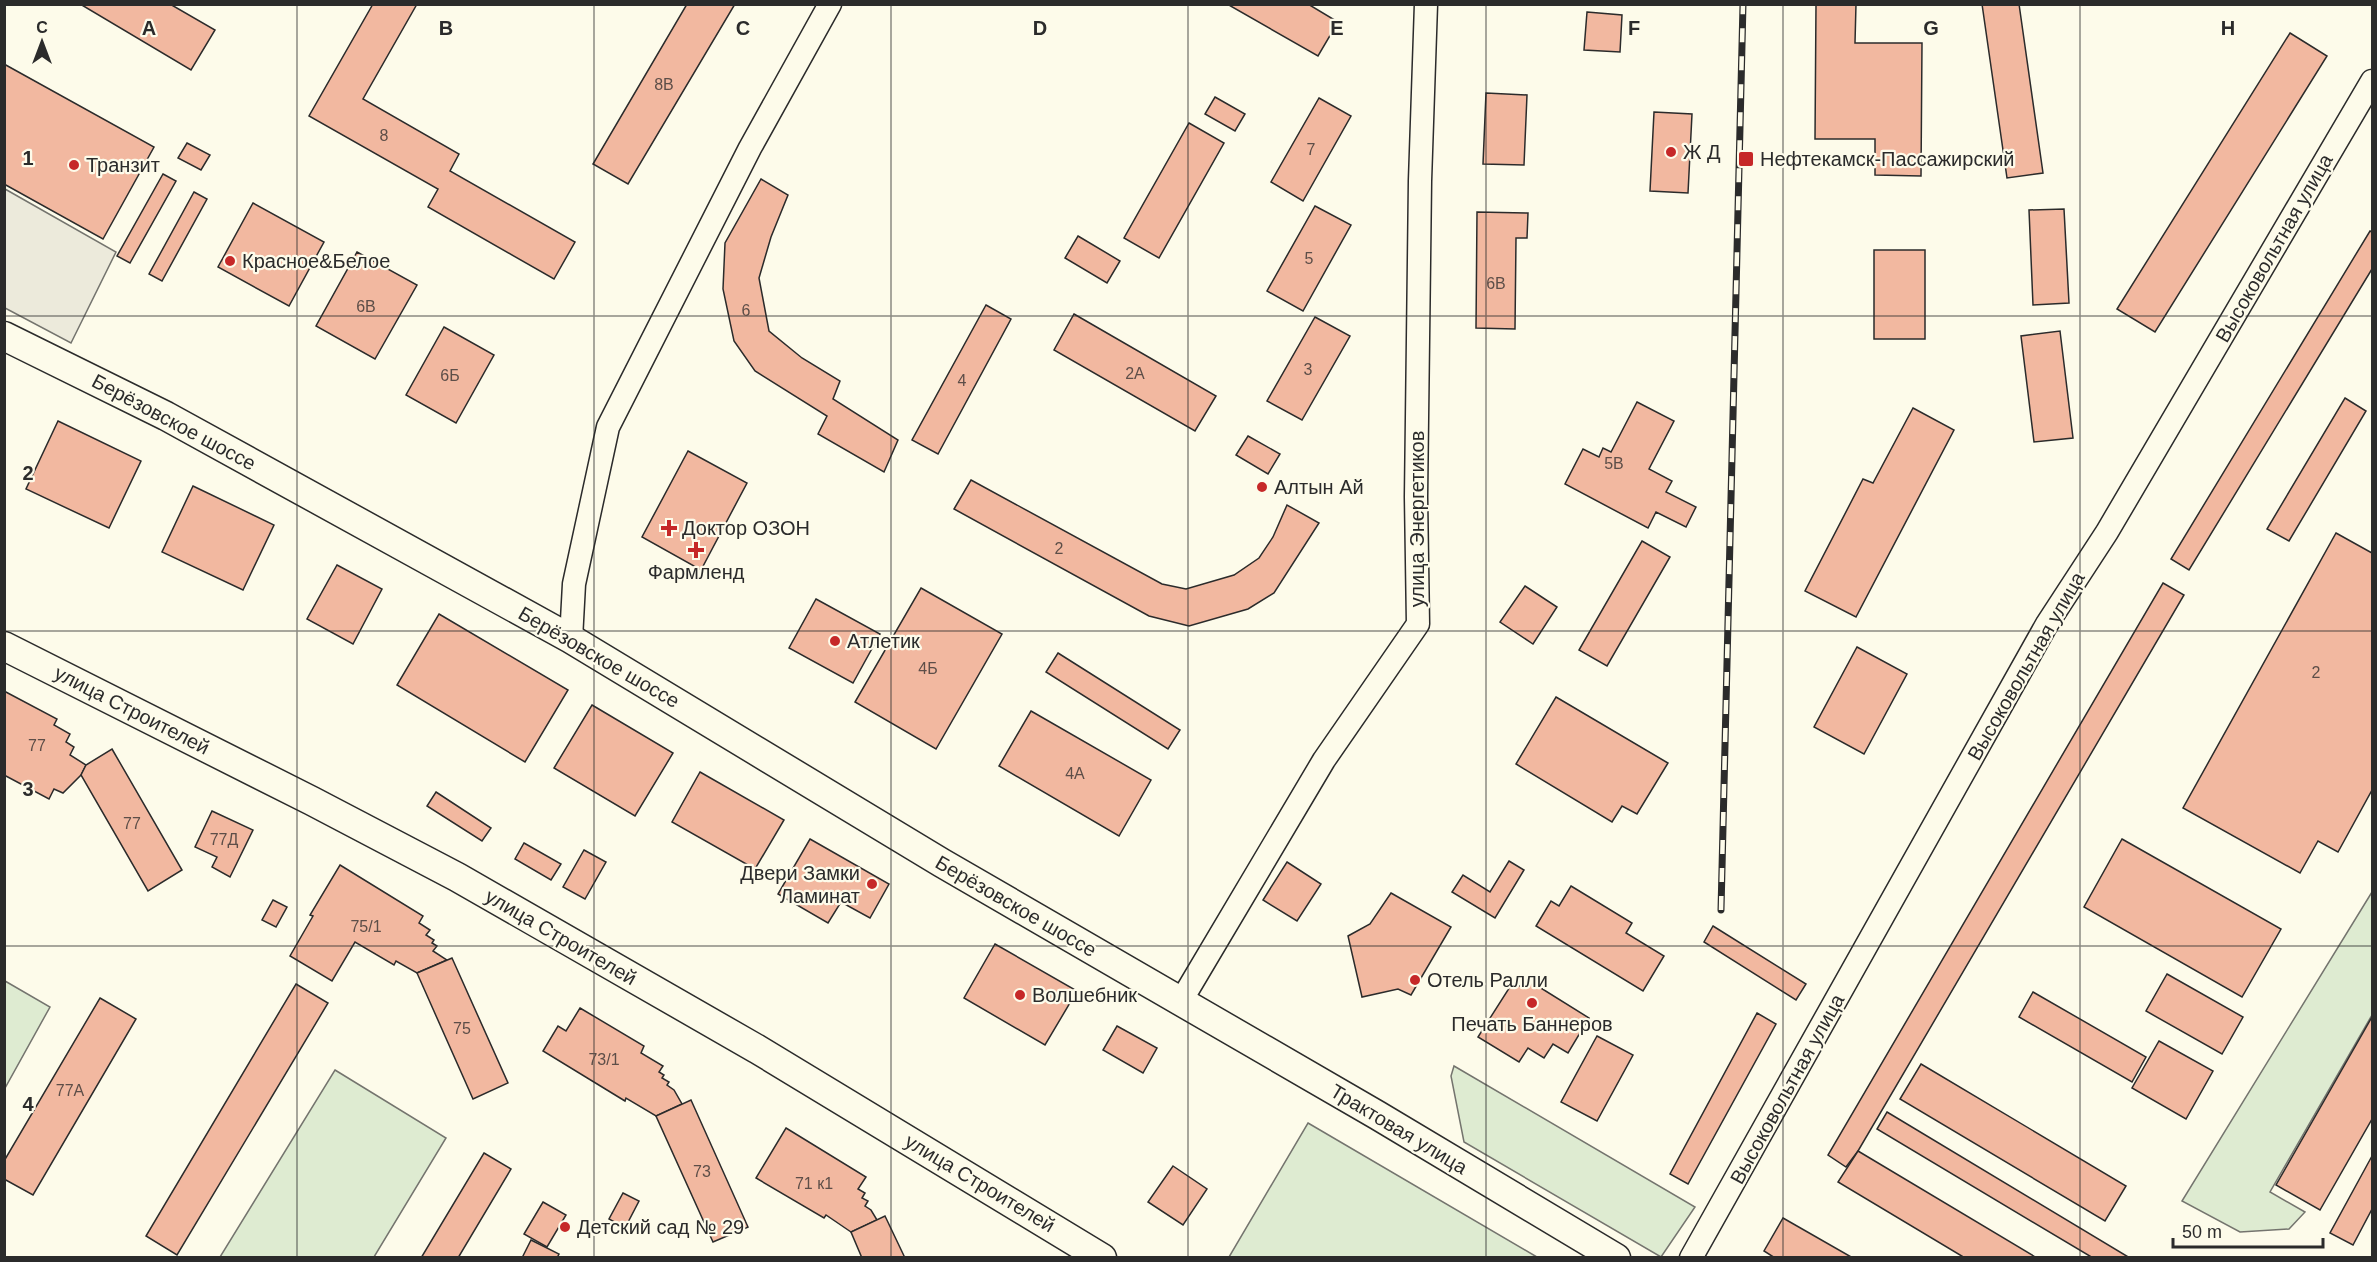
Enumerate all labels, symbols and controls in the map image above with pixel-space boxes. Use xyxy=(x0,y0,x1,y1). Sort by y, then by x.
north arrow xyxy=(12,12,72,72)
text: A xyxy=(142,17,156,39)
text: B xyxy=(439,17,453,39)
text: C xyxy=(736,17,750,39)
text: D xyxy=(1033,17,1047,39)
text: E xyxy=(1330,17,1344,39)
text: F xyxy=(1628,17,1640,39)
text: G xyxy=(1923,17,1939,39)
text: H xyxy=(2221,17,2235,39)
text: С xyxy=(36,19,48,36)
house number: 8В xyxy=(654,76,674,93)
house number: 8 xyxy=(380,127,389,144)
house number: 7 xyxy=(1307,141,1316,158)
place label: Ж Д xyxy=(1683,141,1721,163)
marker: Ж Д xyxy=(1664,145,1678,159)
text: 1 xyxy=(22,147,34,169)
place label: Нефтекамск-Пассажирский xyxy=(1760,148,2015,170)
street label: Высоковольтная улица xyxy=(2211,149,2337,346)
marker: Нефтекамск-Пассажирский xyxy=(1737,150,1755,168)
place label: Транзит xyxy=(86,154,160,176)
marker: Транзит xyxy=(67,158,81,172)
place label: Красное&Белое xyxy=(242,250,390,272)
house number: 5 xyxy=(1305,250,1314,267)
marker: Красное&Белое xyxy=(223,254,237,268)
house number: 6В xyxy=(1486,275,1506,292)
house number: 6В xyxy=(356,298,376,315)
house number: 6 xyxy=(742,302,751,319)
house number: 3 xyxy=(1304,361,1313,378)
house number: 2А xyxy=(1125,365,1145,382)
house number: 6Б xyxy=(440,367,460,384)
street label: Берёзовское шоссе xyxy=(88,370,260,474)
house number: 4 xyxy=(958,372,967,389)
street label: улица Энергетиков xyxy=(1406,431,1428,607)
house number: 5В xyxy=(1604,455,1624,472)
text: 2 xyxy=(22,462,34,484)
place label: Алтын Ай xyxy=(1274,476,1364,498)
marker: Алтын Ай xyxy=(1255,480,1269,494)
place label: Доктор ОЗОН xyxy=(682,517,810,539)
marker: Доктор ОЗОН xyxy=(660,519,678,537)
house number: 2 xyxy=(1055,540,1064,557)
marker: Фармленд xyxy=(689,543,703,557)
place label: Фармленд xyxy=(648,561,745,583)
street label: Высоковольтная улица xyxy=(1963,567,2089,764)
street label: Берёзовское шоссе xyxy=(515,602,683,712)
place label: Атлетик xyxy=(847,630,920,652)
marker: Атлетик xyxy=(828,634,842,648)
house number: 4Б xyxy=(918,660,938,677)
street label: улица Строителей xyxy=(51,661,213,759)
house number: 2 xyxy=(2312,664,2321,681)
house number: 77 xyxy=(28,737,46,754)
house number: 4А xyxy=(1065,765,1085,782)
text: 3 xyxy=(22,778,34,800)
house number: 77 xyxy=(123,815,141,832)
house number: 77Д xyxy=(210,831,238,848)
street label: Берёзовское шоссе xyxy=(932,851,1100,961)
place label: Двери Замки Ламинат xyxy=(740,862,860,907)
marker: Двери Замки Ламинат xyxy=(865,877,879,891)
street label: улица Строителей xyxy=(481,885,641,989)
house number: 75/1 xyxy=(350,918,382,935)
place label: Отель Ралли xyxy=(1427,969,1548,991)
marker: Отель Ралли xyxy=(1408,973,1422,987)
place label: Волшебник xyxy=(1032,984,1137,1006)
marker: Волшебник xyxy=(1013,988,1027,1002)
street label: Высоковольтная улица xyxy=(1726,990,1849,1188)
marker: Печать Баннеров xyxy=(1525,996,1539,1010)
place label: Печать Баннеров xyxy=(1451,1013,1613,1035)
house number: 75 xyxy=(453,1020,471,1037)
house number: 73/1 xyxy=(588,1051,620,1068)
street label: Трактовая улица xyxy=(1327,1080,1472,1179)
house number: 77А xyxy=(56,1082,85,1099)
text: 4 xyxy=(22,1093,34,1115)
street label: улица Строителей xyxy=(901,1130,1059,1236)
house number: 73 xyxy=(693,1163,711,1180)
house number: 71 к1 xyxy=(795,1175,833,1192)
scale bar xyxy=(2173,1211,2323,1249)
place label: Детский сад № 29 xyxy=(577,1216,744,1238)
marker: Детский сад № 29 xyxy=(558,1220,572,1234)
text: 50 m xyxy=(2182,1222,2222,1242)

